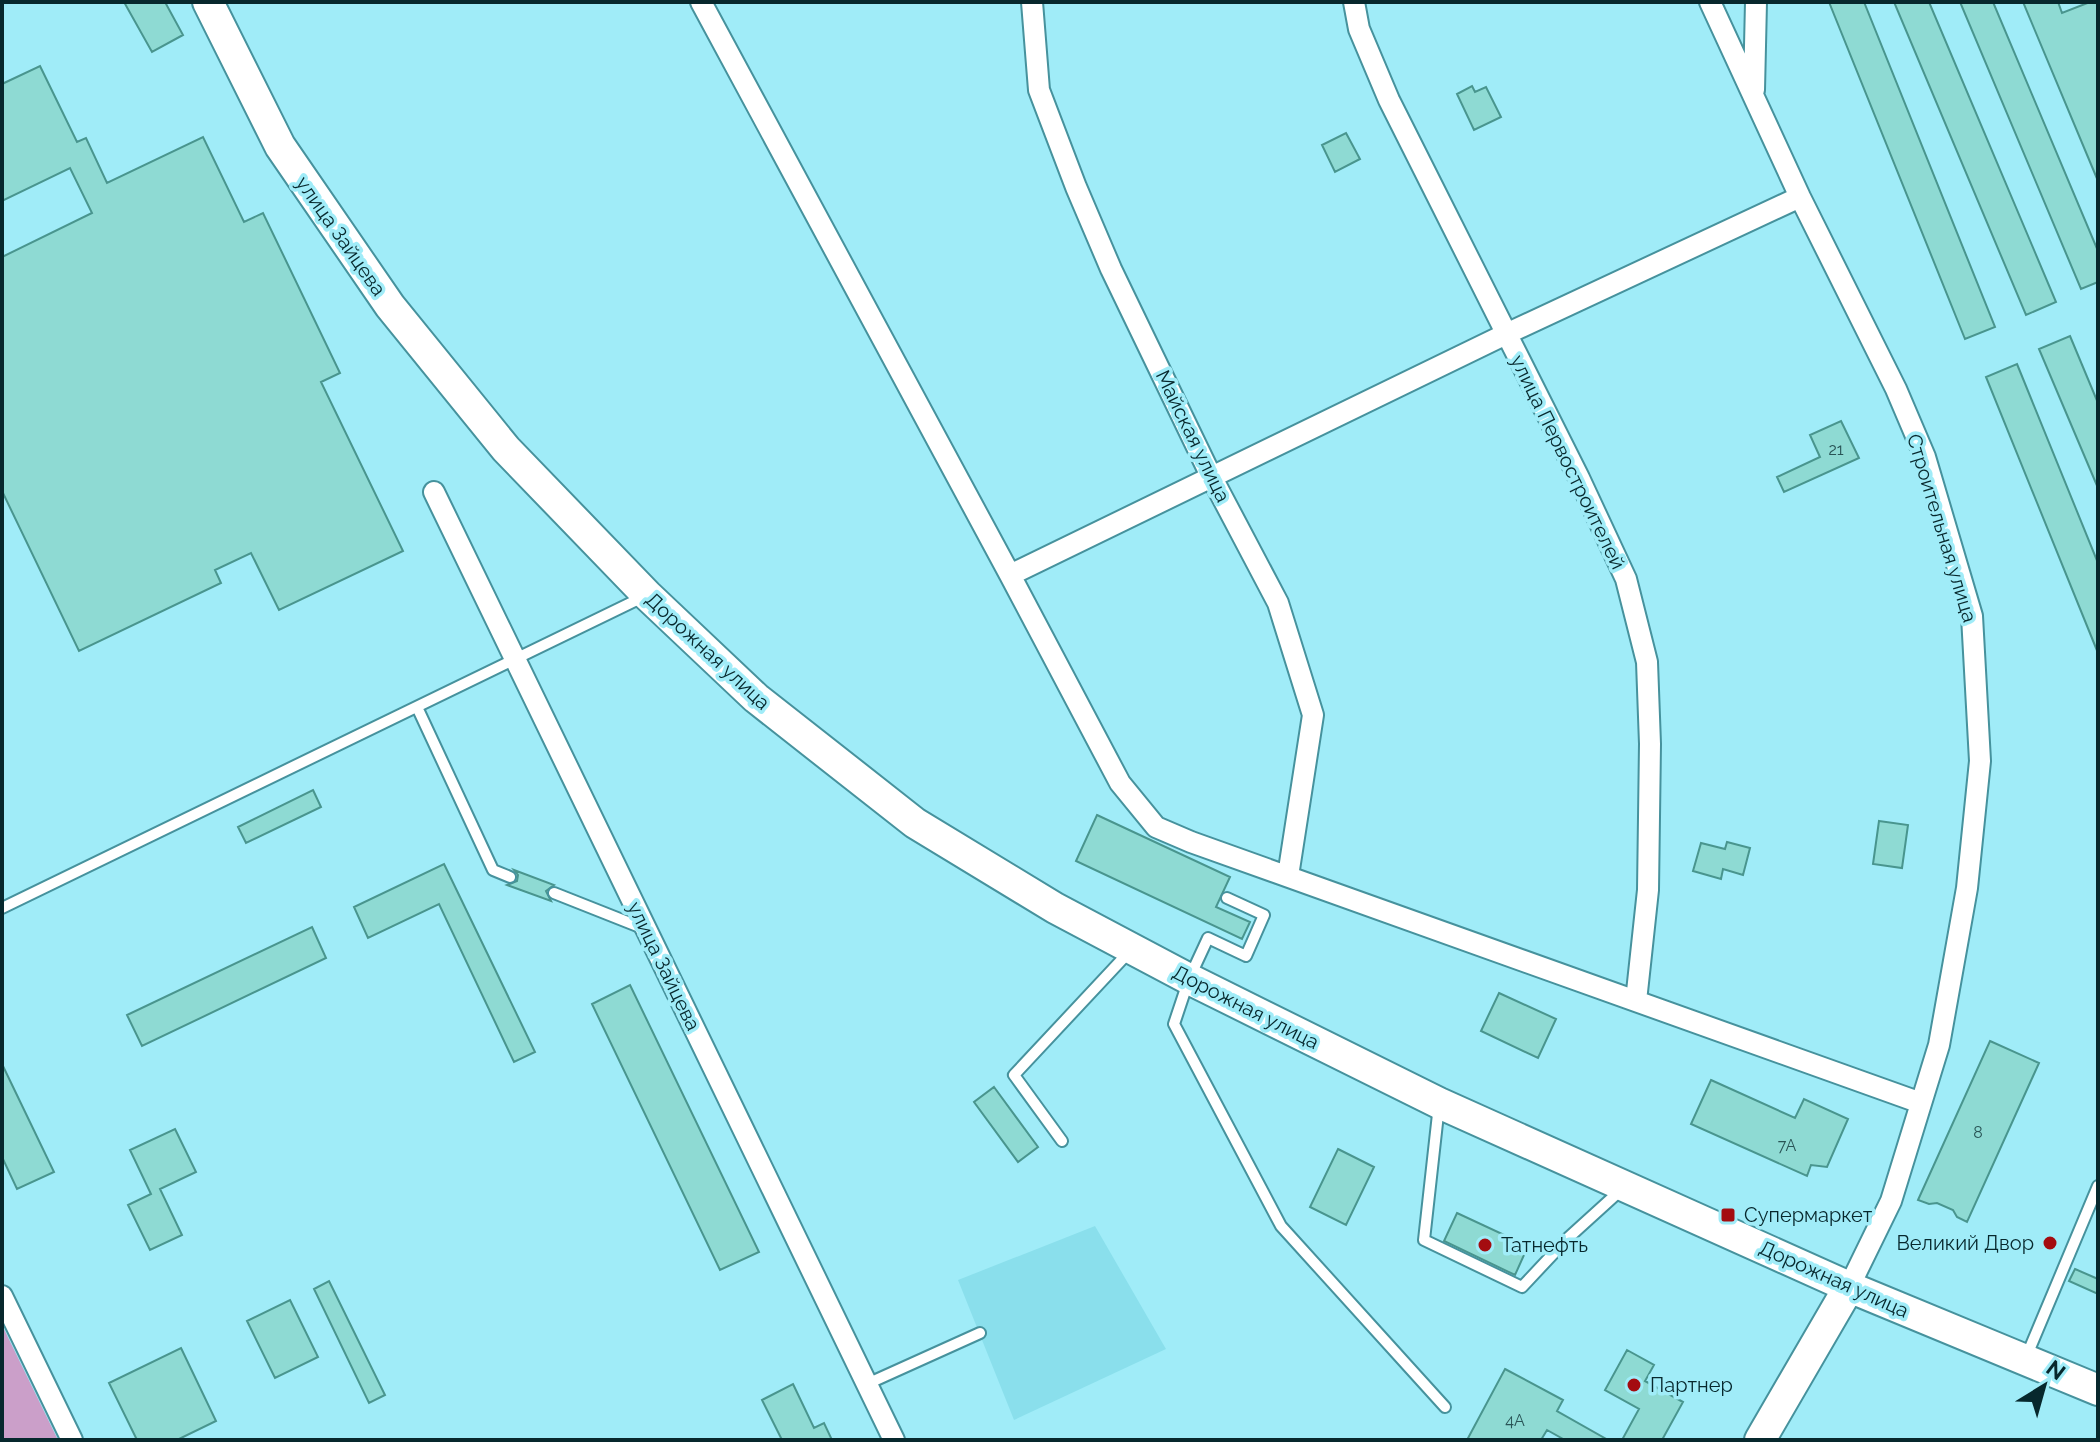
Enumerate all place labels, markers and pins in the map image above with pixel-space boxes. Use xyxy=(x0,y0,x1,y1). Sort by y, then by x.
place label: Супермаркет xyxy=(1744,1203,1873,1227)
marker: Супермаркет xyxy=(1719,1206,1737,1224)
place label: Великий Двор xyxy=(1897,1231,2034,1255)
place label: Татнефть xyxy=(1501,1233,1588,1257)
marker: Великий Двор xyxy=(2041,1234,2059,1252)
marker: Татнефть xyxy=(1476,1236,1494,1254)
place label: Партнер xyxy=(1650,1373,1733,1397)
marker: Партнер xyxy=(1625,1376,1643,1394)

